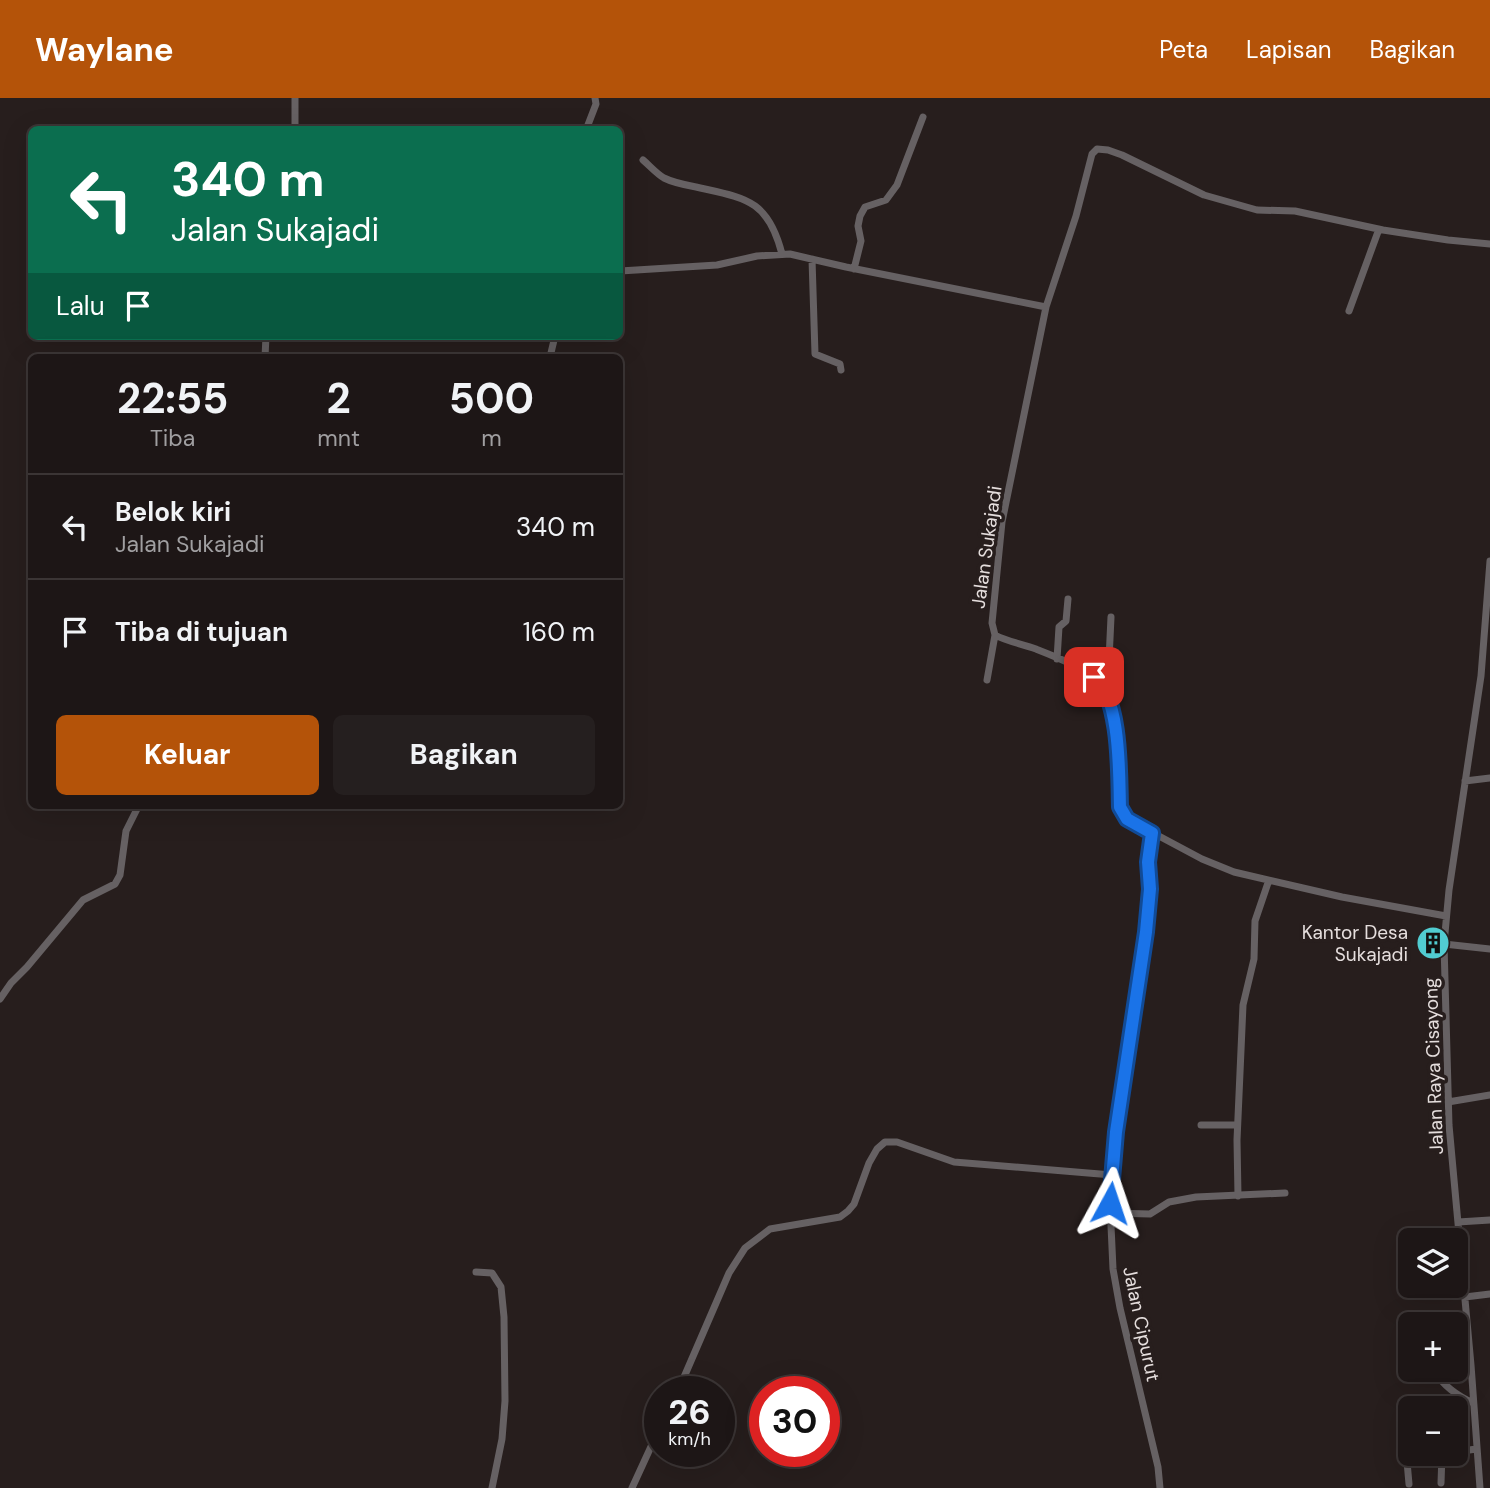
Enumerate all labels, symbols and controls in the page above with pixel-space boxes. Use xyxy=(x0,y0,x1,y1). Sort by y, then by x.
text: Waylane xyxy=(35,28,174,71)
text: Peta xyxy=(1159,34,1208,65)
text: Lapisan xyxy=(1246,34,1331,65)
text: Bagikan xyxy=(1369,34,1455,65)
text: 340 m xyxy=(171,147,325,211)
icon: left xyxy=(56,154,147,245)
text: Jalan Sukajadi xyxy=(171,209,379,251)
icon: arrive xyxy=(119,287,157,325)
text: Lalu xyxy=(56,289,105,323)
text: 22:55 xyxy=(117,371,228,426)
text: 2 xyxy=(326,371,351,426)
text: 500 xyxy=(449,371,534,426)
text: Tiba xyxy=(150,423,195,453)
text: mnt xyxy=(317,423,360,453)
text: m xyxy=(481,423,502,453)
street label: Jalan Sukajadi xyxy=(966,484,1007,610)
text: Belok kiri xyxy=(115,495,231,529)
icon: left xyxy=(56,508,94,546)
text: 340 m xyxy=(516,510,595,544)
text: Jalan Sukajadi xyxy=(115,529,265,559)
icon: arrive xyxy=(56,613,94,651)
text: Tiba di tujuan xyxy=(115,615,288,649)
text: 160 m xyxy=(523,615,595,649)
pin xyxy=(1064,647,1124,707)
icon: arrive xyxy=(1075,658,1113,696)
button: Keluar xyxy=(56,715,319,795)
button: Bagikan xyxy=(333,715,595,795)
place label: Kantor Desa Sukajadi xyxy=(1302,920,1408,967)
building icon: Kantor Desa Sukajadi xyxy=(1414,924,1452,962)
street label: Jalan Raya Cisayong xyxy=(1418,977,1449,1155)
position arrow xyxy=(1073,1166,1147,1240)
map controls xyxy=(1398,1228,1468,1466)
button: layers xyxy=(1398,1228,1468,1298)
street label: Jalan Cipurut xyxy=(1117,1264,1166,1384)
button: + xyxy=(1398,1312,1468,1382)
speed limit sign: 30 xyxy=(749,1376,840,1467)
text: 26 xyxy=(668,1389,711,1435)
button: − xyxy=(1398,1396,1468,1466)
text: km/h xyxy=(668,1427,711,1451)

